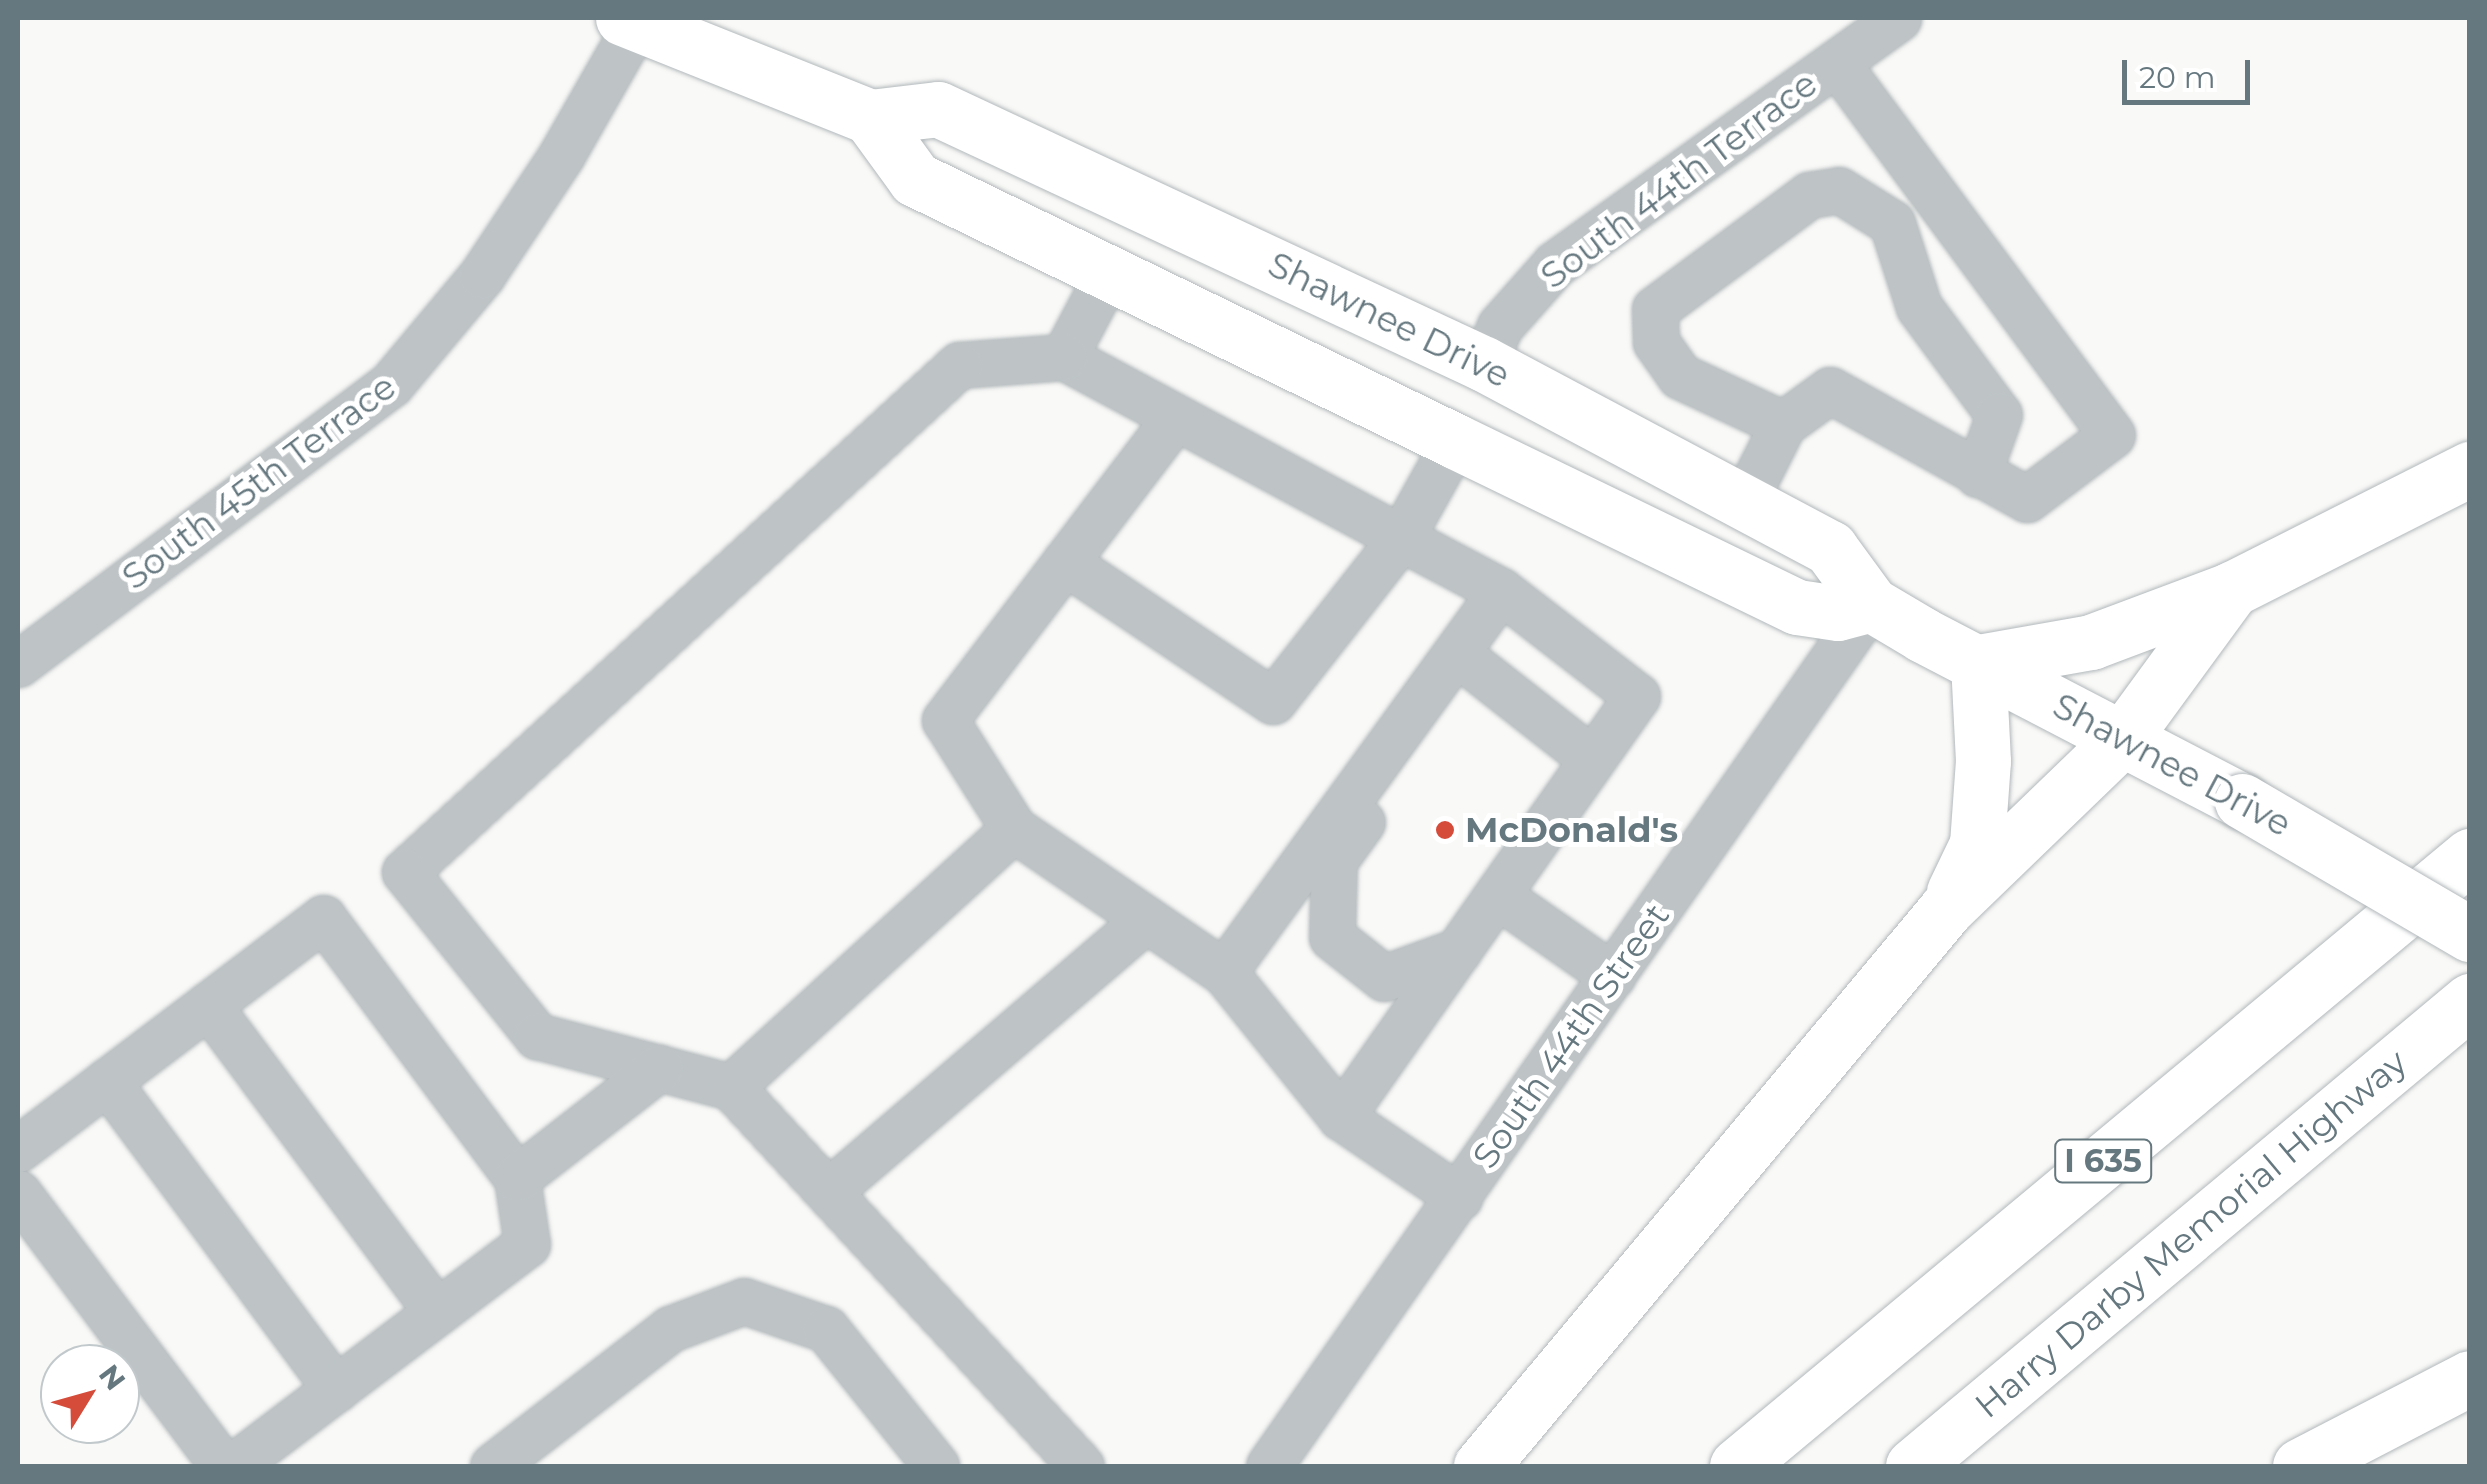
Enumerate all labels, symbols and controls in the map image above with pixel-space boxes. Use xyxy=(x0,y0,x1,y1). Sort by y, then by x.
scale bar xyxy=(2127,40,2254,102)
text: 20 m xyxy=(2139,59,2216,96)
street label: South 44th Terrace xyxy=(1533,63,1825,297)
street label: Shawnee Drive xyxy=(1262,243,1516,397)
street label: South 45th Terrace xyxy=(114,366,404,598)
street label: Shawnee Drive xyxy=(2046,685,2298,845)
place label: McDonald's xyxy=(1465,809,1678,851)
marker: McDonald's xyxy=(1434,819,1456,841)
street label: South 44th Street xyxy=(1464,896,1678,1176)
street label: Harry Darby Memorial Highway xyxy=(1967,1041,2415,1427)
road number: I 635 xyxy=(2053,1134,2153,1188)
north arrow xyxy=(40,1344,140,1444)
text: N xyxy=(92,1358,133,1396)

